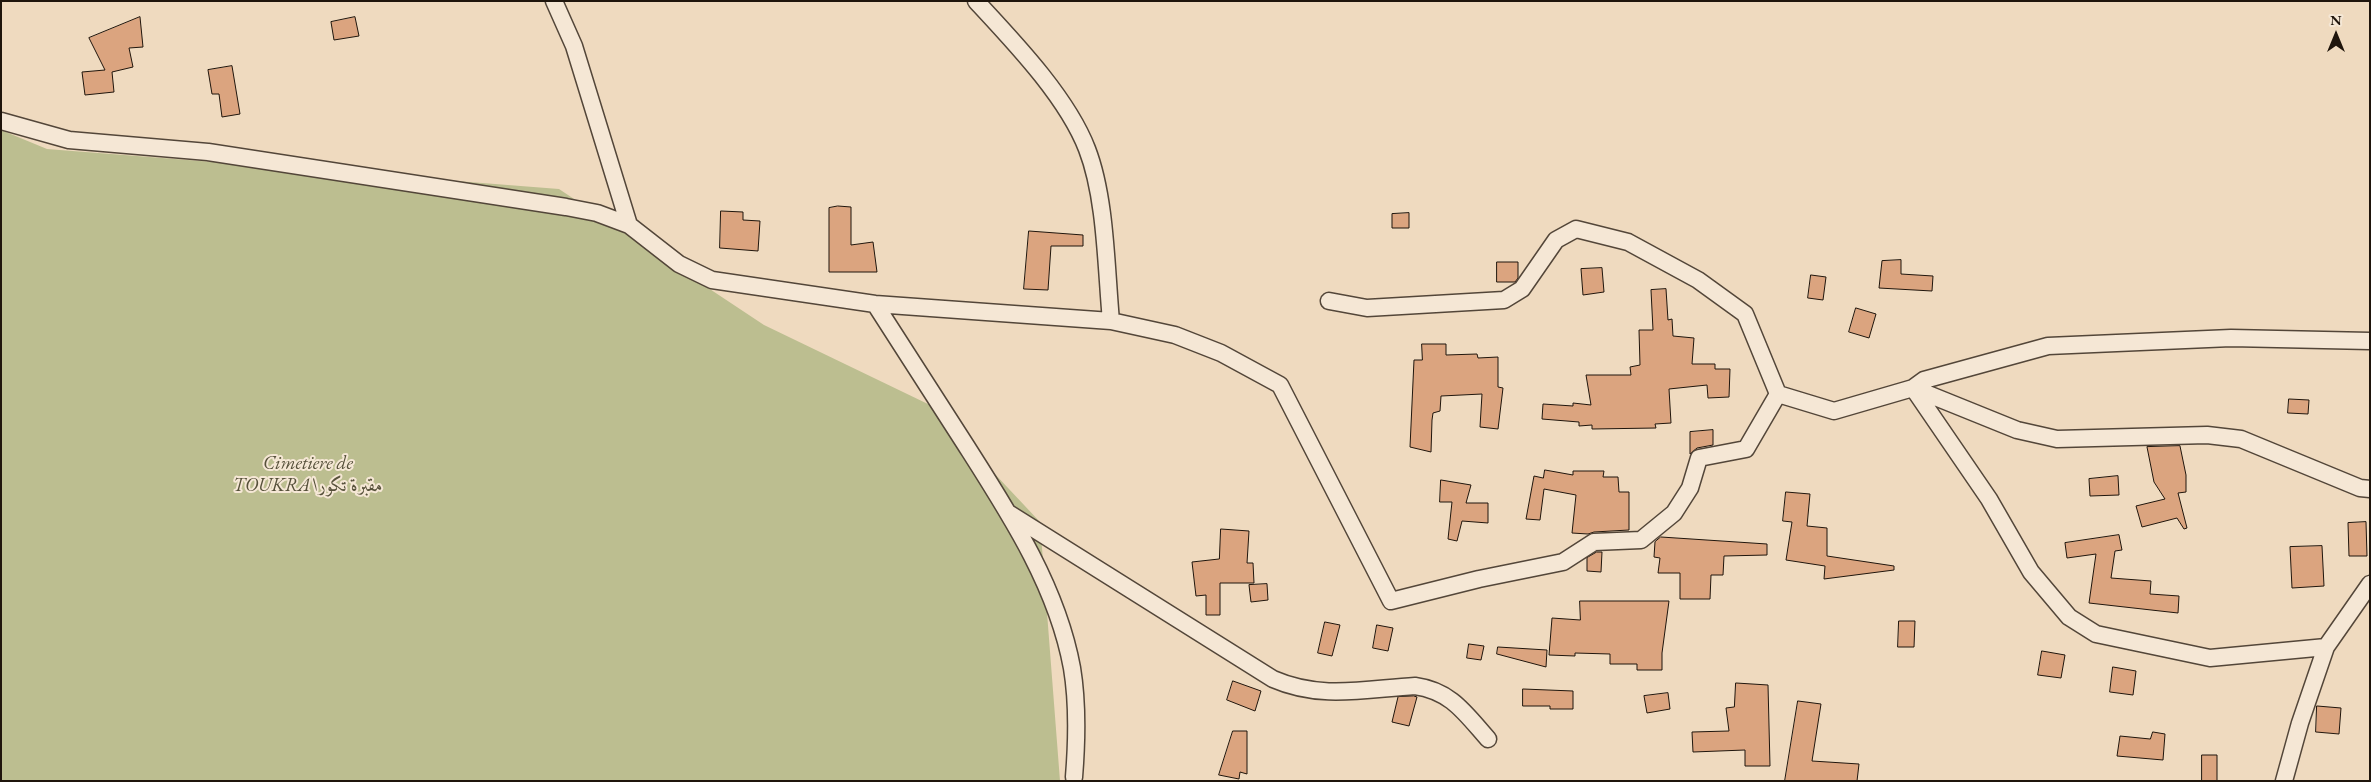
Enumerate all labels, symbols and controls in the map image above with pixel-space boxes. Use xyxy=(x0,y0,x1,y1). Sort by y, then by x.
north arrow xyxy=(2311,10,2361,60)
text: N xyxy=(2330,11,2342,29)
park label: Cimetiere de TOUKRA مقبرة تكورا xyxy=(233,453,383,497)

